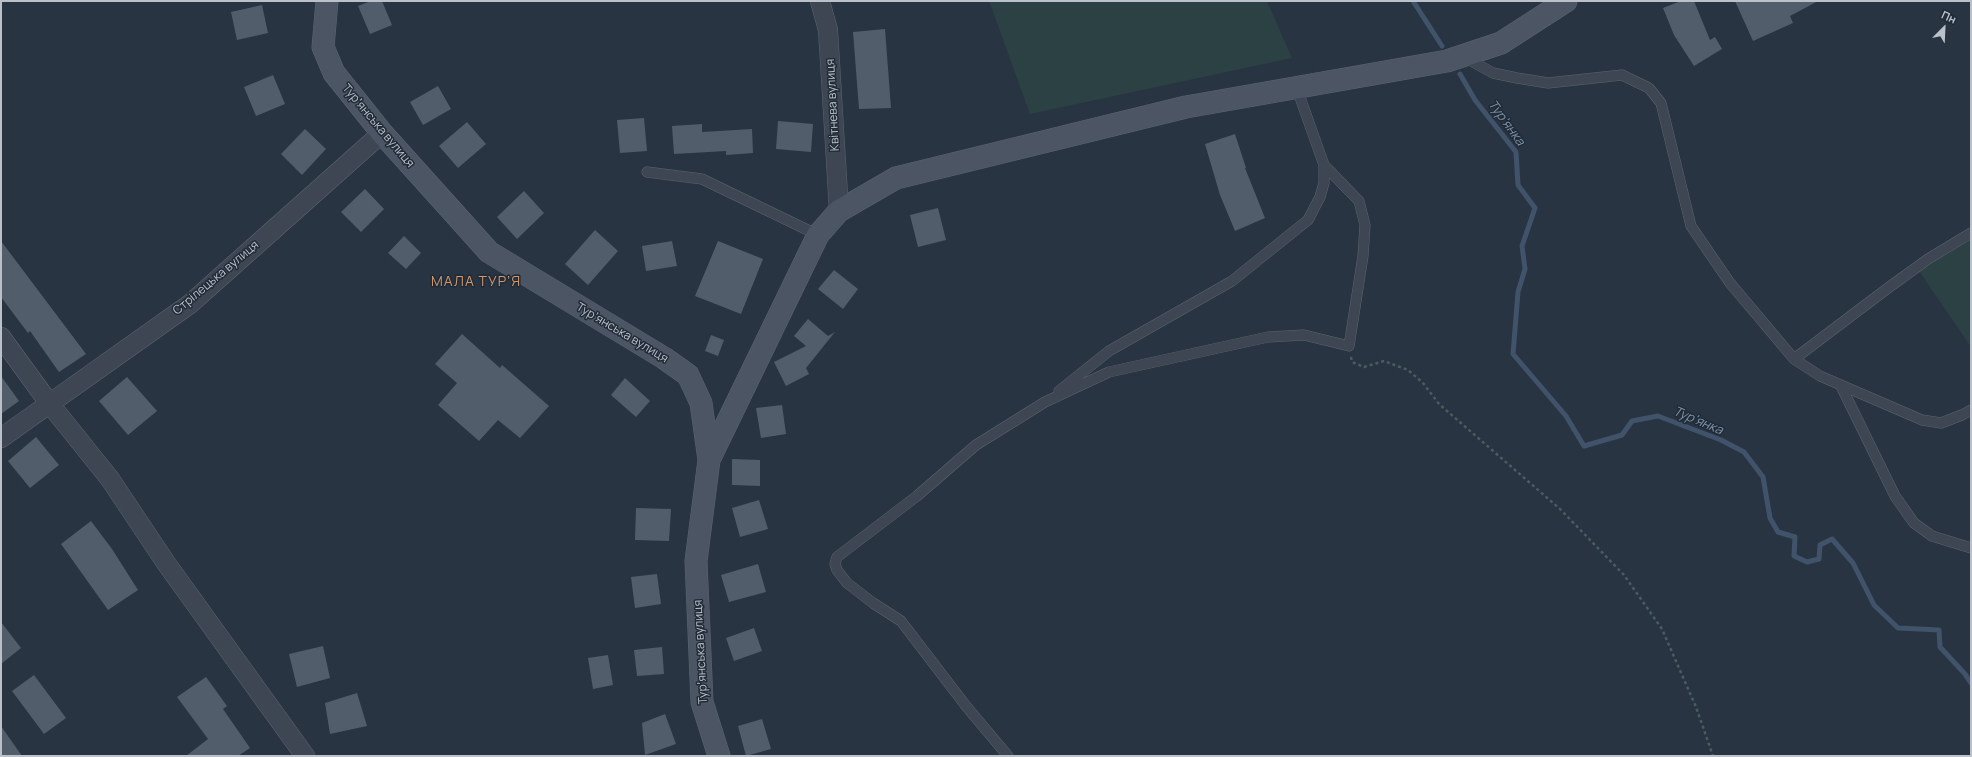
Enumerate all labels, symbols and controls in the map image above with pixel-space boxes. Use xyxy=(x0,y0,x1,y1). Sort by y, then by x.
text: Пн xyxy=(1939,7,1959,26)
north arrow xyxy=(1924,8,1964,48)
street label: Квітнева вулиця xyxy=(823,59,843,151)
street label: Турʼянська вулиця xyxy=(339,81,417,171)
water label: Тур'янка xyxy=(1484,97,1528,149)
street label: Стрілецька вулиця xyxy=(170,238,262,318)
district label: МАЛА ТУР’Я xyxy=(431,274,521,290)
street label: Турʼянська вулиця xyxy=(574,300,670,366)
water label: Тур'янка xyxy=(1671,404,1725,438)
street label: Турʼянська вулиця xyxy=(691,599,711,705)

